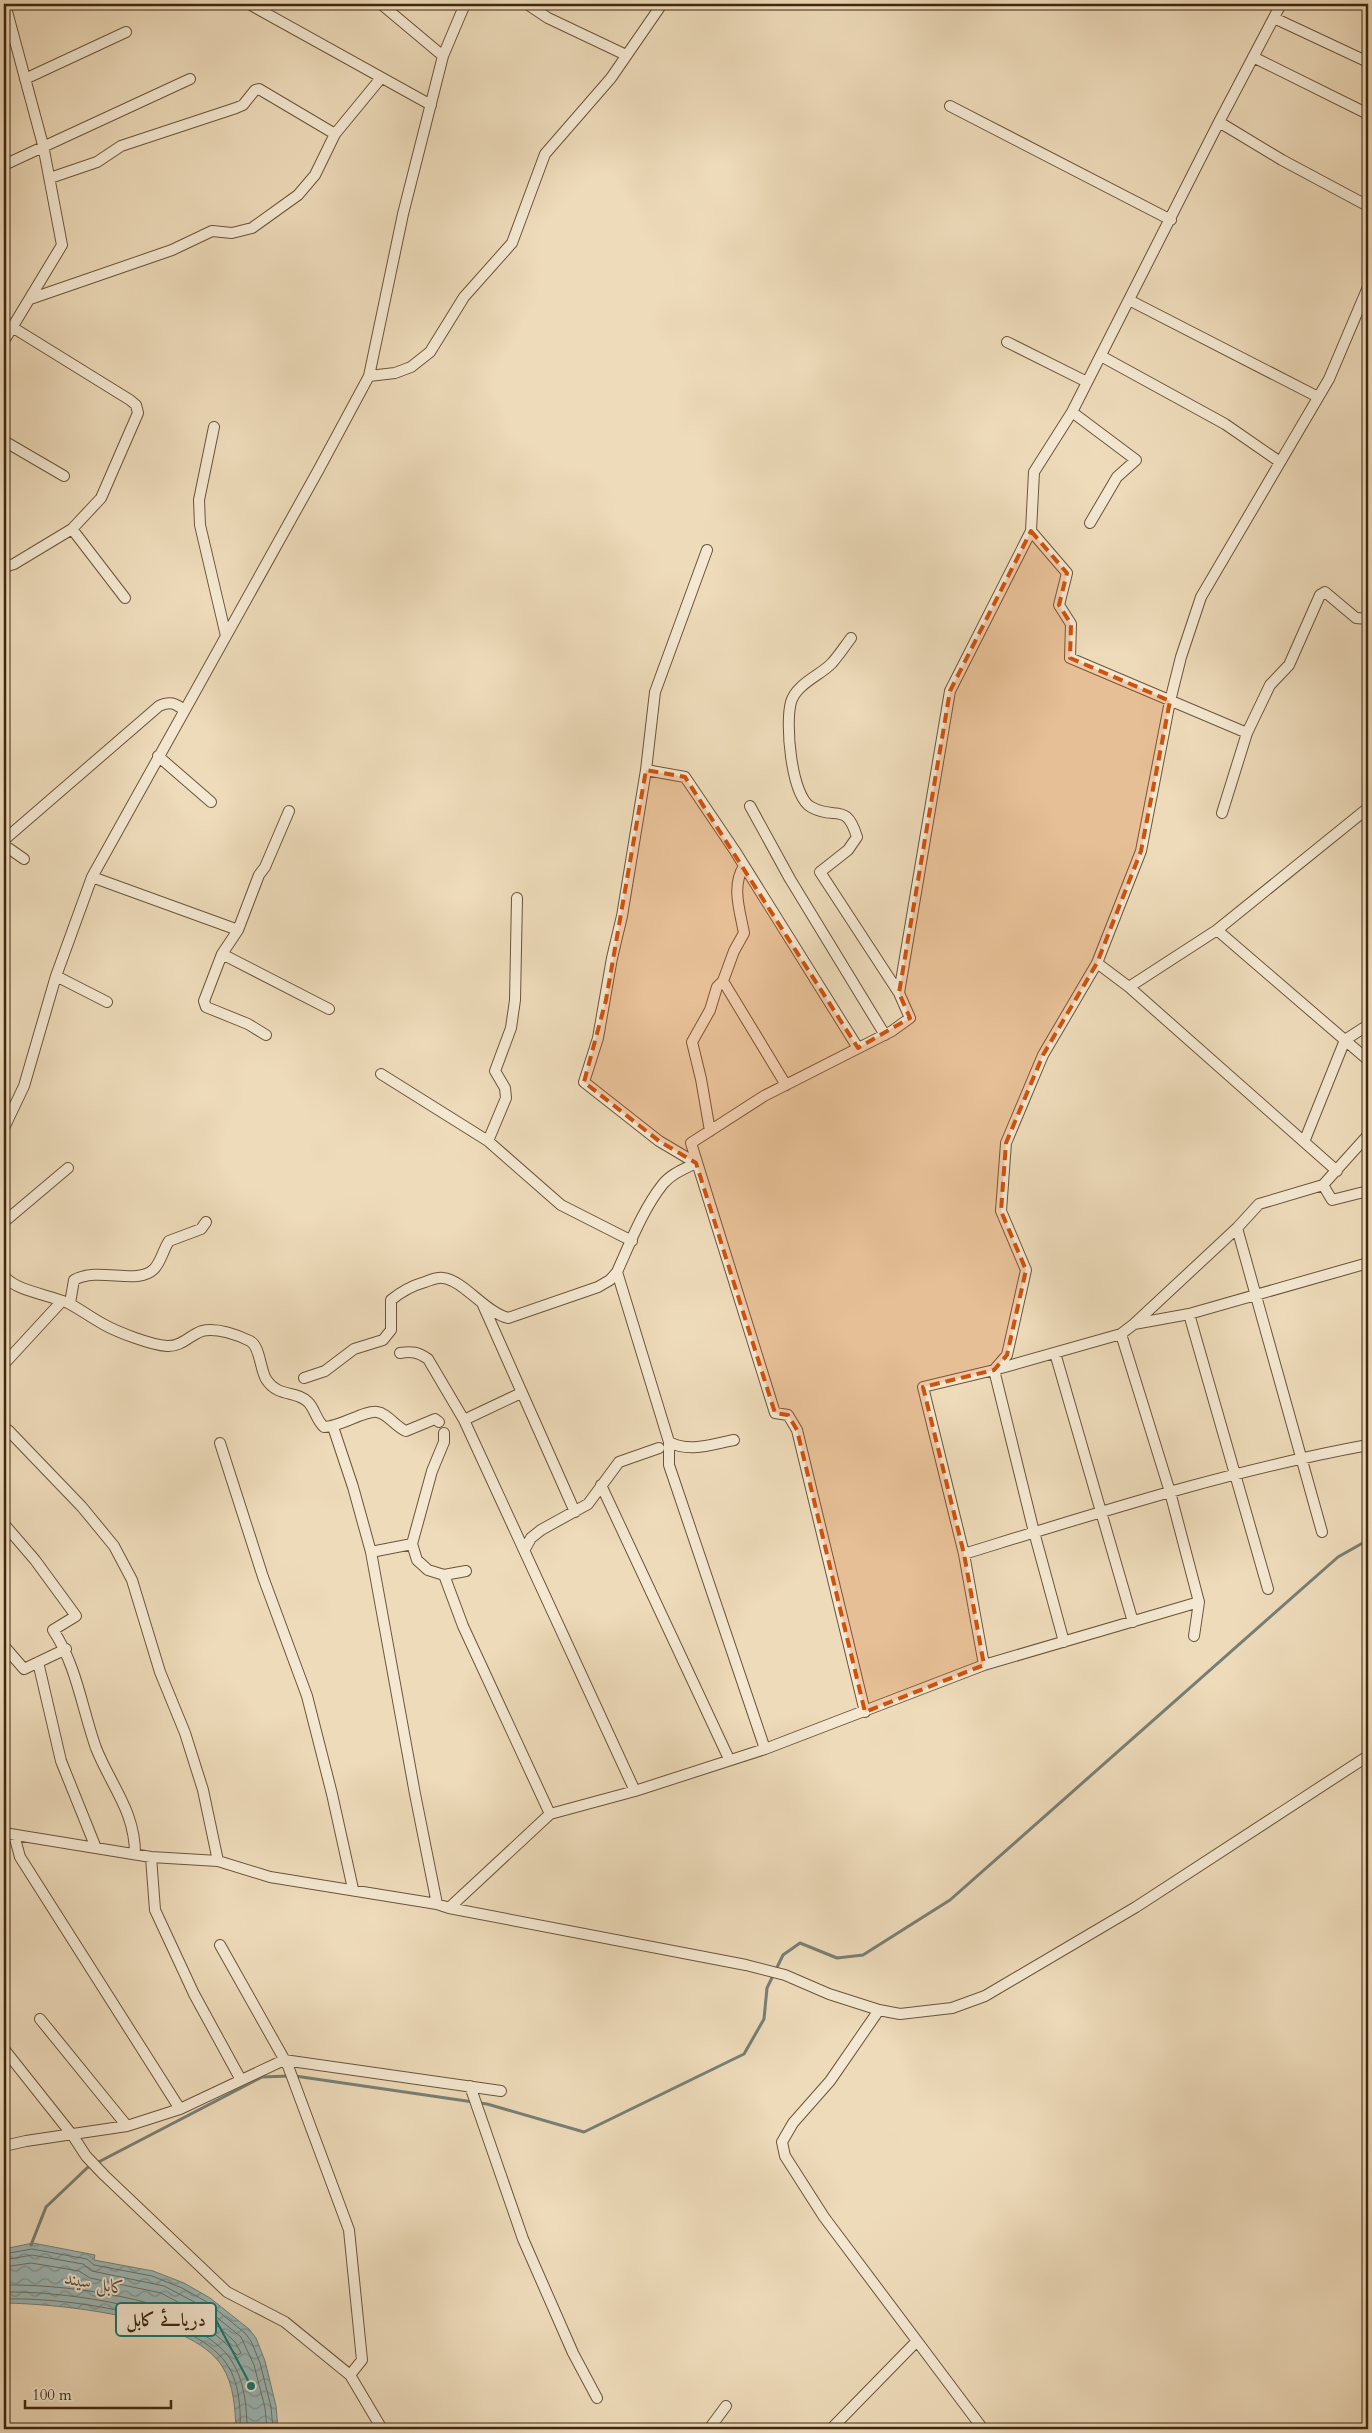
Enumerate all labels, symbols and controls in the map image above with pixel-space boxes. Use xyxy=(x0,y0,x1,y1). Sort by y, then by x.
water label: کابل سيند xyxy=(62,2266,127,2301)
callout: دریائے کابل xyxy=(116,2303,216,2336)
text: دریائے کابل xyxy=(126,2308,206,2333)
scale bar xyxy=(25,2378,171,2410)
text: 100 m xyxy=(32,2385,72,2405)

